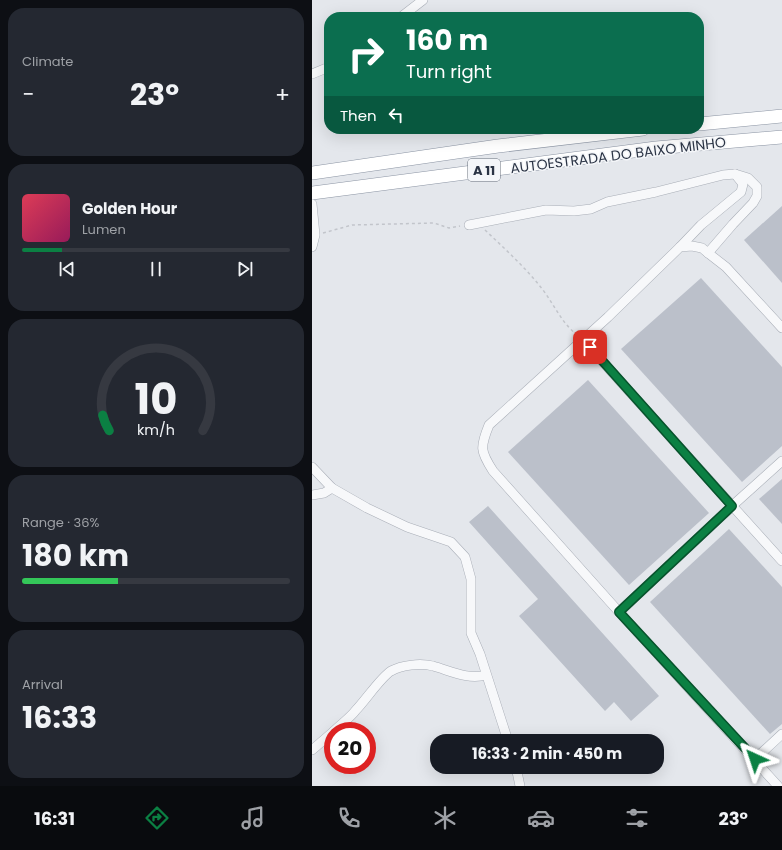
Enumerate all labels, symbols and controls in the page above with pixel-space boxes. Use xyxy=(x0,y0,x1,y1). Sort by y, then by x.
text: 160 m xyxy=(406,21,488,60)
icon: right xyxy=(340,28,392,80)
text: Climate xyxy=(22,52,73,71)
text: Turn right xyxy=(406,59,492,84)
text: 23° xyxy=(130,73,179,116)
text: − xyxy=(22,79,34,110)
text: + xyxy=(275,79,290,110)
icon: left xyxy=(385,104,407,126)
text: Then xyxy=(340,105,377,126)
street label: AUTOESTRADA DO BAIXO MINHO xyxy=(509,132,727,178)
road number: A 11 xyxy=(468,159,500,181)
text: Golden Hour xyxy=(82,198,177,219)
text: Lumen xyxy=(82,220,126,239)
icon: previous xyxy=(56,258,78,280)
icon: pause xyxy=(145,258,167,280)
icon: next xyxy=(234,258,256,280)
pin xyxy=(573,330,607,364)
icon: arrive xyxy=(579,336,601,358)
text: 10 xyxy=(135,370,177,429)
text: km/h xyxy=(137,420,175,440)
text: Range · 36% xyxy=(22,513,99,532)
text: 180 km xyxy=(22,534,129,577)
text: Arrival xyxy=(22,675,63,694)
text: 16:33 xyxy=(22,696,97,739)
speed limit sign: 20 xyxy=(324,722,376,774)
position arrow xyxy=(734,738,776,780)
text: 16:33 · 2 min · 450 m xyxy=(472,743,622,764)
icon: directions xyxy=(143,804,171,832)
icon: music xyxy=(239,804,267,832)
icon: phone xyxy=(335,804,363,832)
icon: climate xyxy=(431,804,459,832)
icon: car xyxy=(527,804,555,832)
icon: filters xyxy=(623,804,651,832)
text: 16:31 xyxy=(34,806,75,831)
text: 23° xyxy=(718,806,748,831)

